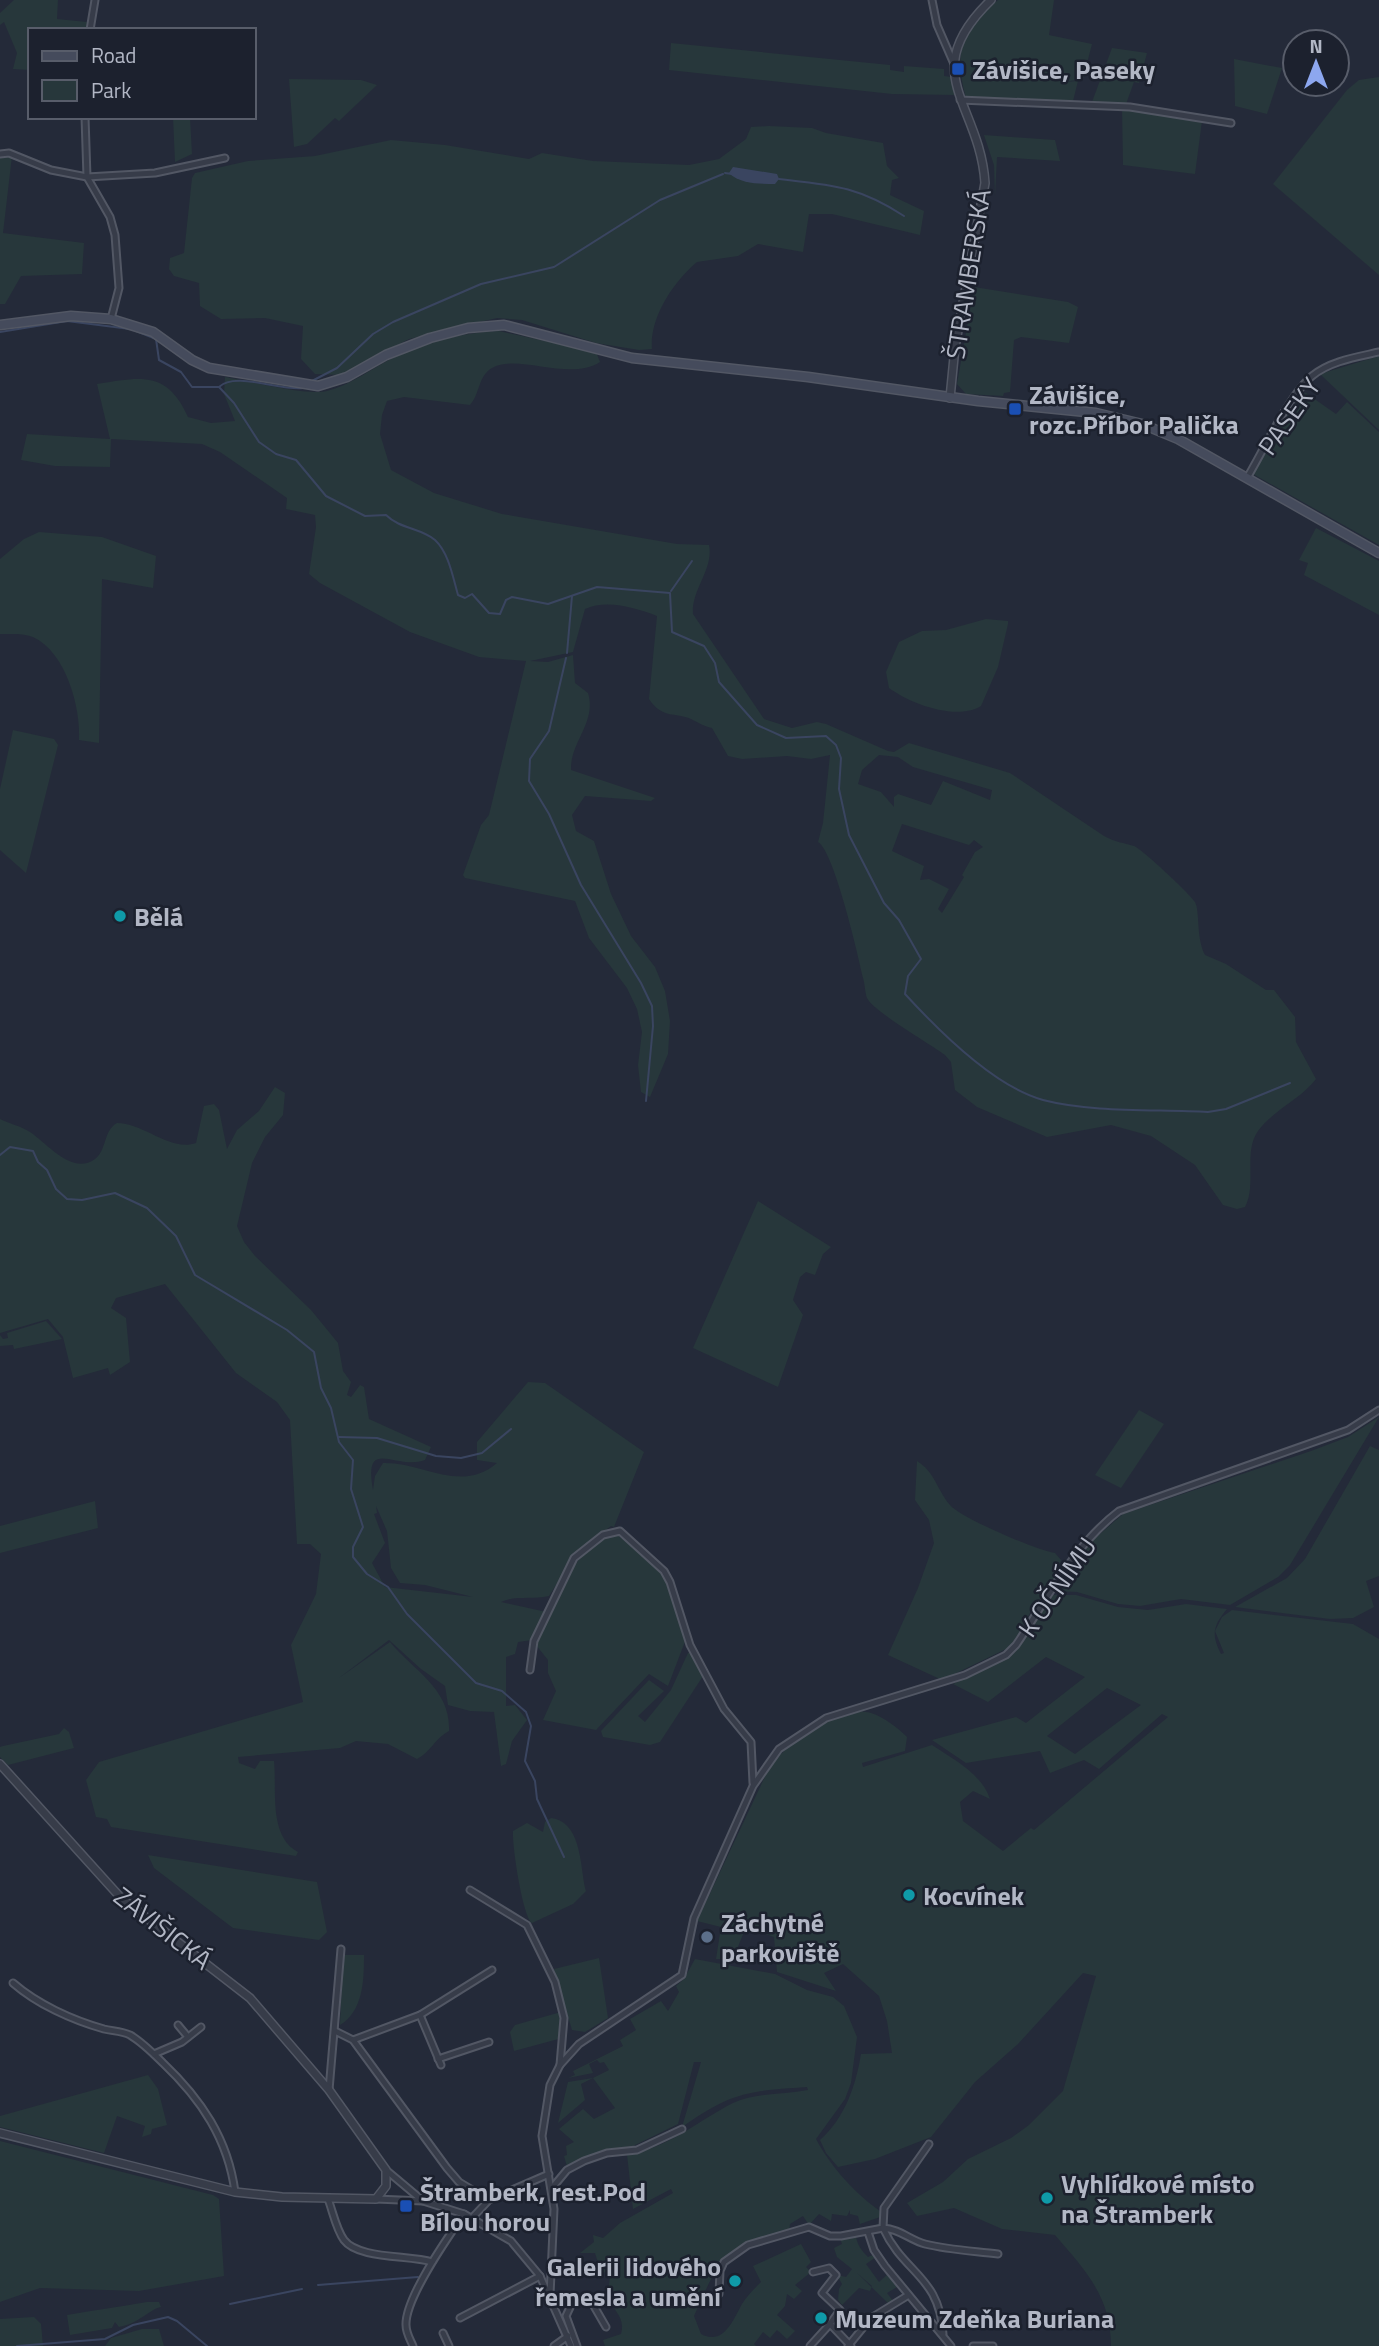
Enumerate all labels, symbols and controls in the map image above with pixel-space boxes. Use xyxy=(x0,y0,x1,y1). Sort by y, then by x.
legend xyxy=(28,28,256,119)
north arrow xyxy=(1281,28,1351,98)
text: N xyxy=(1309,31,1323,60)
text: Road xyxy=(91,39,136,71)
place label: Závišice, Paseky xyxy=(972,50,1155,89)
marker: Závišice, Paseky xyxy=(950,61,966,77)
text: Park xyxy=(91,74,131,106)
street label: ŠTRAMBERSKÁ xyxy=(935,186,1001,362)
street label: PASEKY xyxy=(1248,369,1330,463)
place label: Závišice, rozc.Příbor Palička xyxy=(1029,375,1239,444)
marker: Závišice, rozc.Příbor Palička xyxy=(1007,401,1023,417)
place label: Bělá xyxy=(134,897,183,936)
marker: Bělá xyxy=(112,908,128,924)
street label: K OČNÍMU xyxy=(1008,1529,1106,1645)
place label: Kocvínek xyxy=(923,1876,1025,1915)
street label: ZÁVIŠICKÁ xyxy=(106,1877,220,1979)
marker: Kocvínek xyxy=(901,1887,917,1903)
place label: Záchytné parkoviště xyxy=(721,1903,840,1972)
marker: Záchytné parkoviště xyxy=(699,1929,715,1945)
place label: Vyhlídkové místo na Štramberk xyxy=(1061,2164,1255,2233)
place label: Štramberk, rest.Pod Bílou horou xyxy=(420,2172,646,2241)
marker: Vyhlídkové místo na Štramberk xyxy=(1039,2190,1055,2206)
marker: Štramberk, rest.Pod Bílou horou xyxy=(398,2198,414,2214)
place label: Galerii lidového řemesla a umění xyxy=(535,2247,723,2316)
marker: Galerii lidového řemesla a umění xyxy=(727,2273,743,2289)
place label: Muzeum Zdeňka Buriana xyxy=(835,2299,1114,2338)
marker: Muzeum Zdeňka Buriana xyxy=(813,2310,829,2326)

